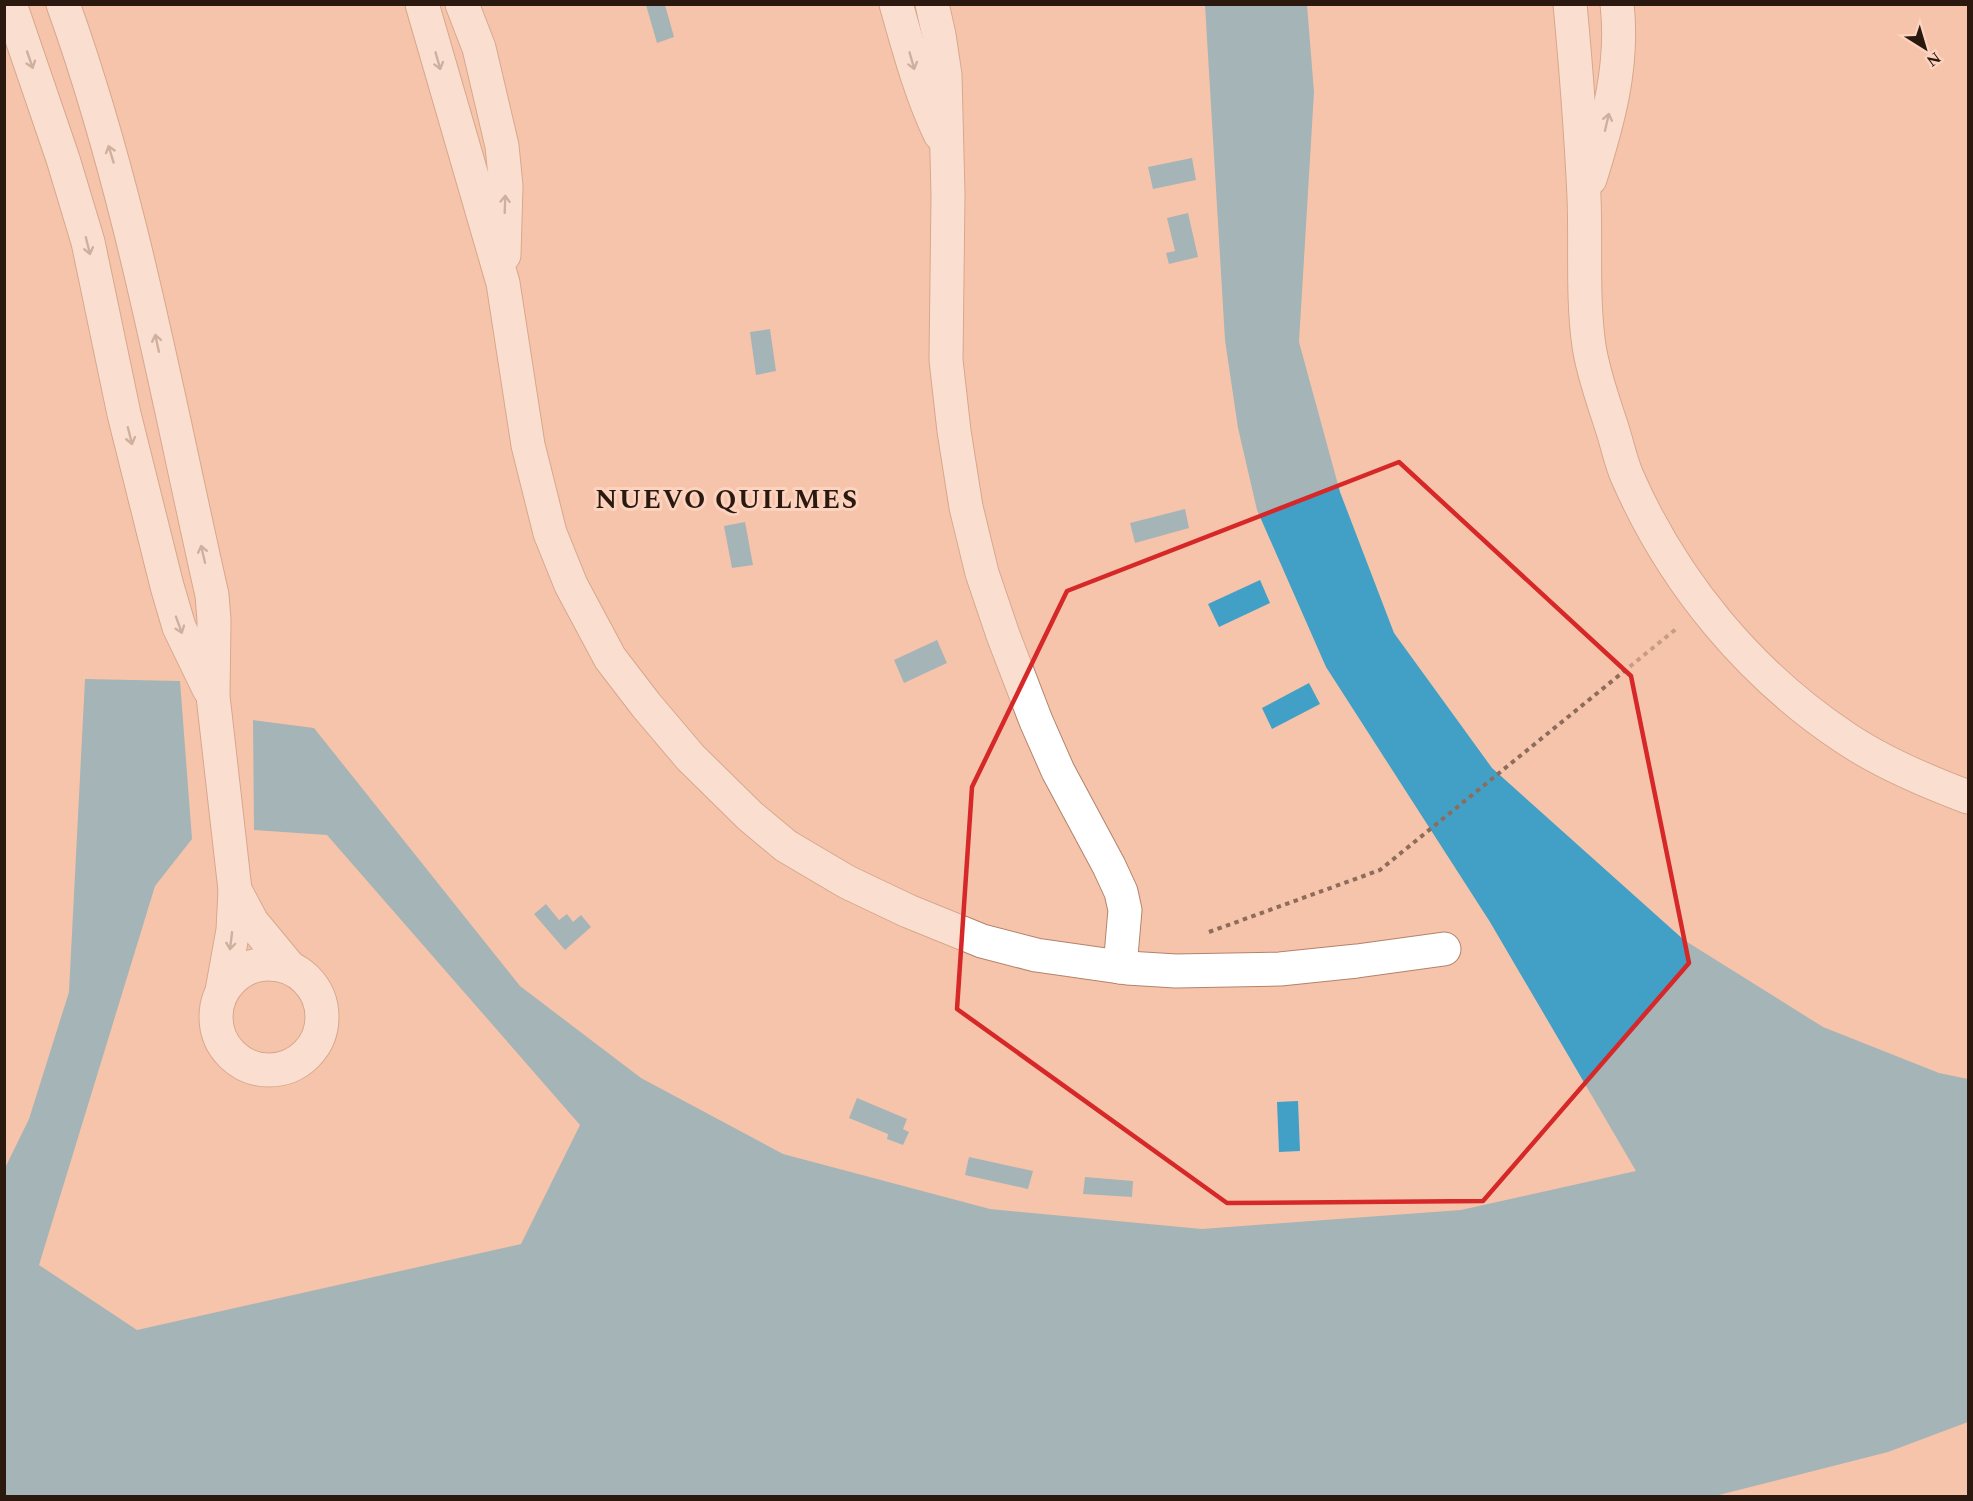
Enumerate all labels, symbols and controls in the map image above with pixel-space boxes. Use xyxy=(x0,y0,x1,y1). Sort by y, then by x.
north arrow xyxy=(1895,18,1955,78)
text: N xyxy=(1921,46,1946,73)
one-way arrow xyxy=(25,50,36,69)
one-way arrow xyxy=(433,51,444,70)
one-way arrow xyxy=(907,51,918,70)
one-way arrow xyxy=(1601,113,1613,132)
one-way arrow xyxy=(105,145,116,164)
one-way arrow xyxy=(499,195,511,215)
one-way arrow xyxy=(83,236,95,255)
one-way arrow xyxy=(151,334,162,353)
one-way arrow xyxy=(124,426,136,445)
district label: NUEVO QUILMES xyxy=(595,479,859,521)
one-way arrow xyxy=(196,545,208,564)
one-way arrow xyxy=(175,615,186,633)
one-way arrow xyxy=(226,931,237,950)

